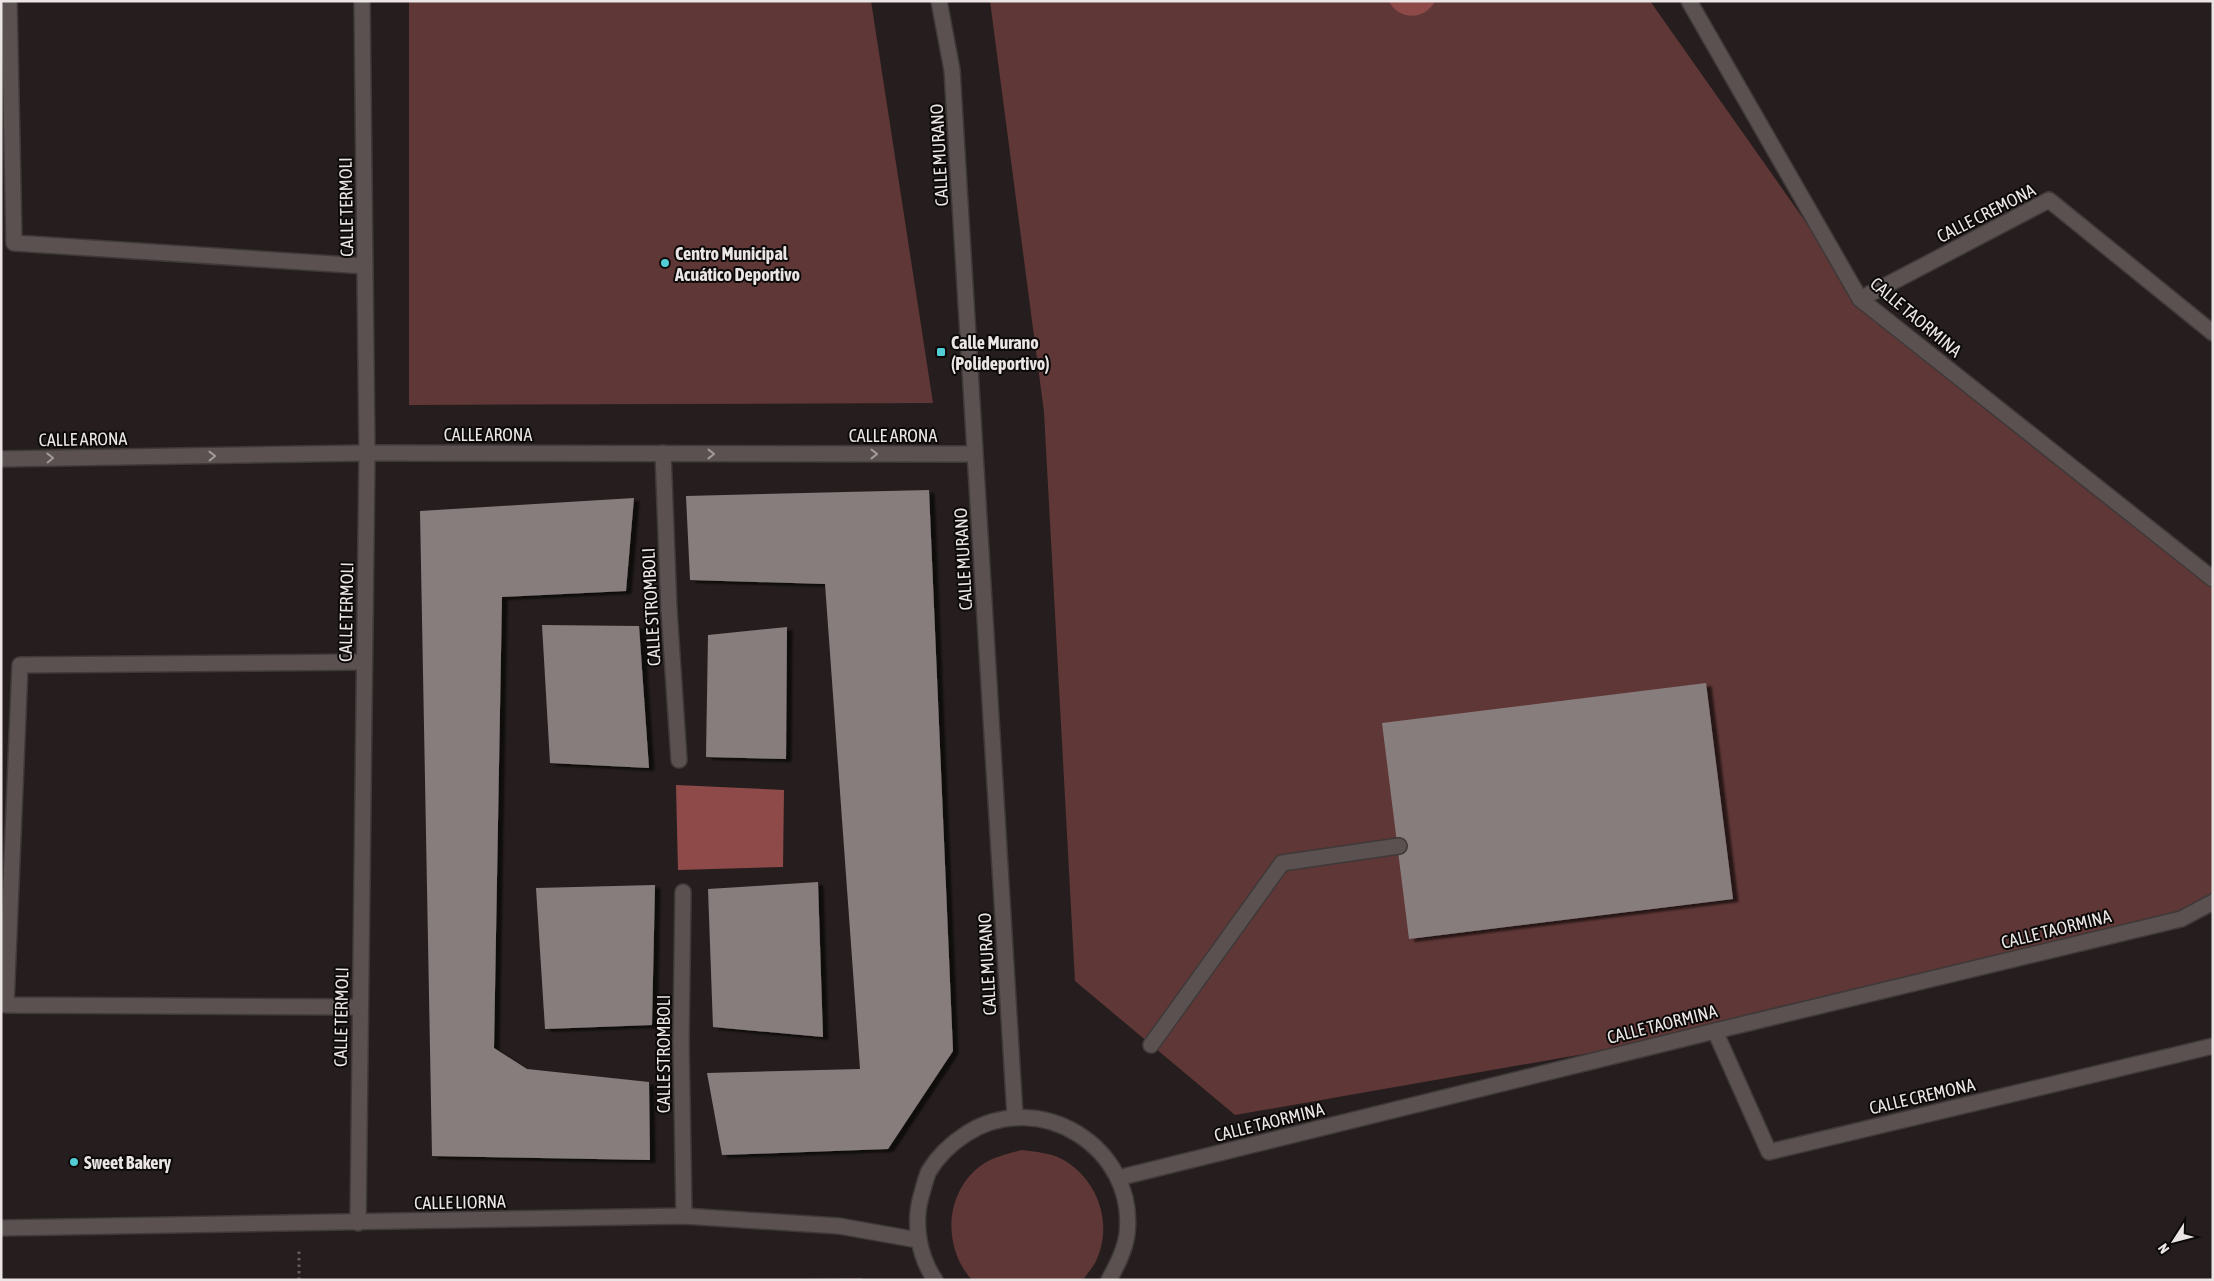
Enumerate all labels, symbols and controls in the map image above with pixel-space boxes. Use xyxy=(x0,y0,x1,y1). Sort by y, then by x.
street label: CALLE MURANO xyxy=(926,103,952,207)
street label: CALLE TERMOLI xyxy=(335,157,357,257)
street label: CALLE CREMONA xyxy=(1933,179,2039,247)
place label: Centro Municipal Acuático Deportivo xyxy=(674,243,800,285)
marker: Centro Municipal Acuático Deportivo xyxy=(659,257,671,269)
street label: CALLE TAORMINA xyxy=(1866,273,1966,361)
place label: Calle Murano (Polideportivo) xyxy=(951,332,1050,374)
marker: Calle Murano (Polideportivo) xyxy=(935,346,947,358)
street label: CALLE ARONA xyxy=(444,424,532,445)
street label: CALLE ARONA xyxy=(849,425,937,446)
street label: CALLE ARONA xyxy=(39,428,128,450)
one-way arrow xyxy=(708,449,716,459)
one-way arrow xyxy=(870,449,878,459)
one-way arrow xyxy=(209,451,217,461)
one-way arrow xyxy=(46,453,54,463)
street label: CALLE MURANO xyxy=(950,507,976,611)
street label: CALLE STROMBOLI xyxy=(637,547,665,667)
street label: CALLE TERMOLI xyxy=(335,562,357,662)
street label: CALLE TAORMINA xyxy=(1999,905,2113,953)
street label: CALLE MURANO xyxy=(974,912,1000,1016)
street label: CALLE TERMOLI xyxy=(330,967,352,1067)
street label: CALLE STROMBOLI xyxy=(653,995,674,1113)
street label: CALLE TAORMINA xyxy=(1605,1000,1719,1048)
street label: CALLE CREMONA xyxy=(1867,1074,1977,1118)
street label: CALLE TAORMINA xyxy=(1212,1098,1326,1146)
place label: Sweet Bakery xyxy=(84,1152,172,1173)
marker: Sweet Bakery xyxy=(68,1156,80,1168)
street label: CALLE LIORNA xyxy=(414,1191,506,1213)
north arrow xyxy=(2149,1216,2199,1266)
text: N xyxy=(2155,1241,2172,1257)

